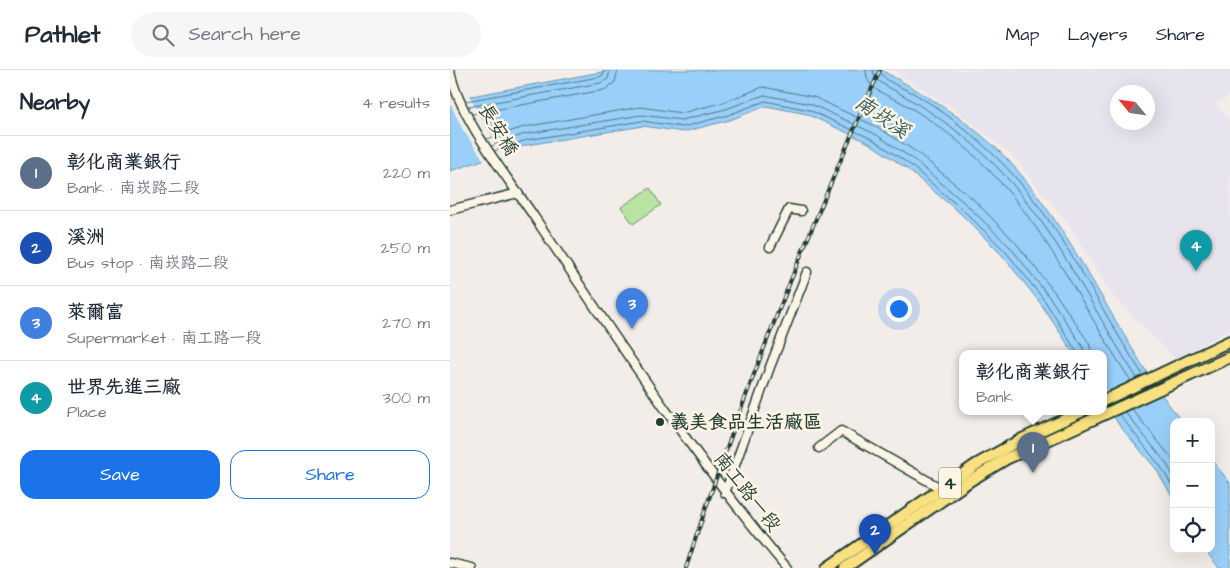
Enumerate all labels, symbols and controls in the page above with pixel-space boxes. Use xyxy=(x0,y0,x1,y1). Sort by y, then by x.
search box xyxy=(131,12,481,57)
text: Pathlet xyxy=(25,18,101,52)
icon: search xyxy=(149,21,177,49)
text: Search here xyxy=(189,21,301,48)
text: Map xyxy=(1005,22,1039,47)
text: Layers xyxy=(1067,22,1128,47)
text: Share xyxy=(1156,22,1205,47)
north arrow xyxy=(1110,85,1155,130)
text: Nearby xyxy=(20,88,90,117)
water label: 南崁溪 xyxy=(849,89,916,146)
text: 4 results xyxy=(362,92,430,114)
street label: 長安橋 xyxy=(471,99,525,161)
text: 彰化商業銀行 xyxy=(67,149,181,176)
text: 1 xyxy=(35,162,37,184)
text: 220 m xyxy=(383,162,430,184)
text: Bank · 南崁路二段 xyxy=(67,177,199,199)
text: 溪洲 xyxy=(67,224,105,251)
pin: 4 xyxy=(1180,230,1212,271)
text: 2 xyxy=(31,237,41,259)
text: 250 m xyxy=(381,237,430,259)
text: Bus stop · 南崁路二段 xyxy=(67,252,228,274)
pin: 3 xyxy=(616,288,648,329)
your location xyxy=(886,296,912,322)
text: 萊爾富 xyxy=(67,299,124,326)
text: 3 xyxy=(32,312,40,334)
text: 270 m xyxy=(382,312,430,334)
text: Supermarket · 南工路一段 xyxy=(67,327,261,349)
popup xyxy=(959,350,1107,415)
text: 彰化商業銀行 xyxy=(976,359,1090,386)
text: 世界先進三廠 xyxy=(67,374,181,401)
text: Bank xyxy=(976,386,1013,408)
text: 4 xyxy=(31,387,41,409)
text: 300 m xyxy=(383,387,430,409)
text: Place xyxy=(67,401,107,423)
place label: 義美食品生活廠區 xyxy=(670,409,822,436)
marker: 義美食品生活廠區 xyxy=(654,416,666,428)
map controls xyxy=(1170,418,1215,553)
button: + xyxy=(1170,418,1215,463)
pin: 1 xyxy=(1017,432,1049,473)
street label: 南工路一段 xyxy=(707,446,787,538)
button: Save xyxy=(20,450,220,499)
button: Share xyxy=(230,450,430,499)
button: − xyxy=(1170,463,1215,508)
road number: 4 xyxy=(939,468,961,498)
button: locate xyxy=(1170,508,1215,553)
pin: 2 xyxy=(859,514,891,555)

